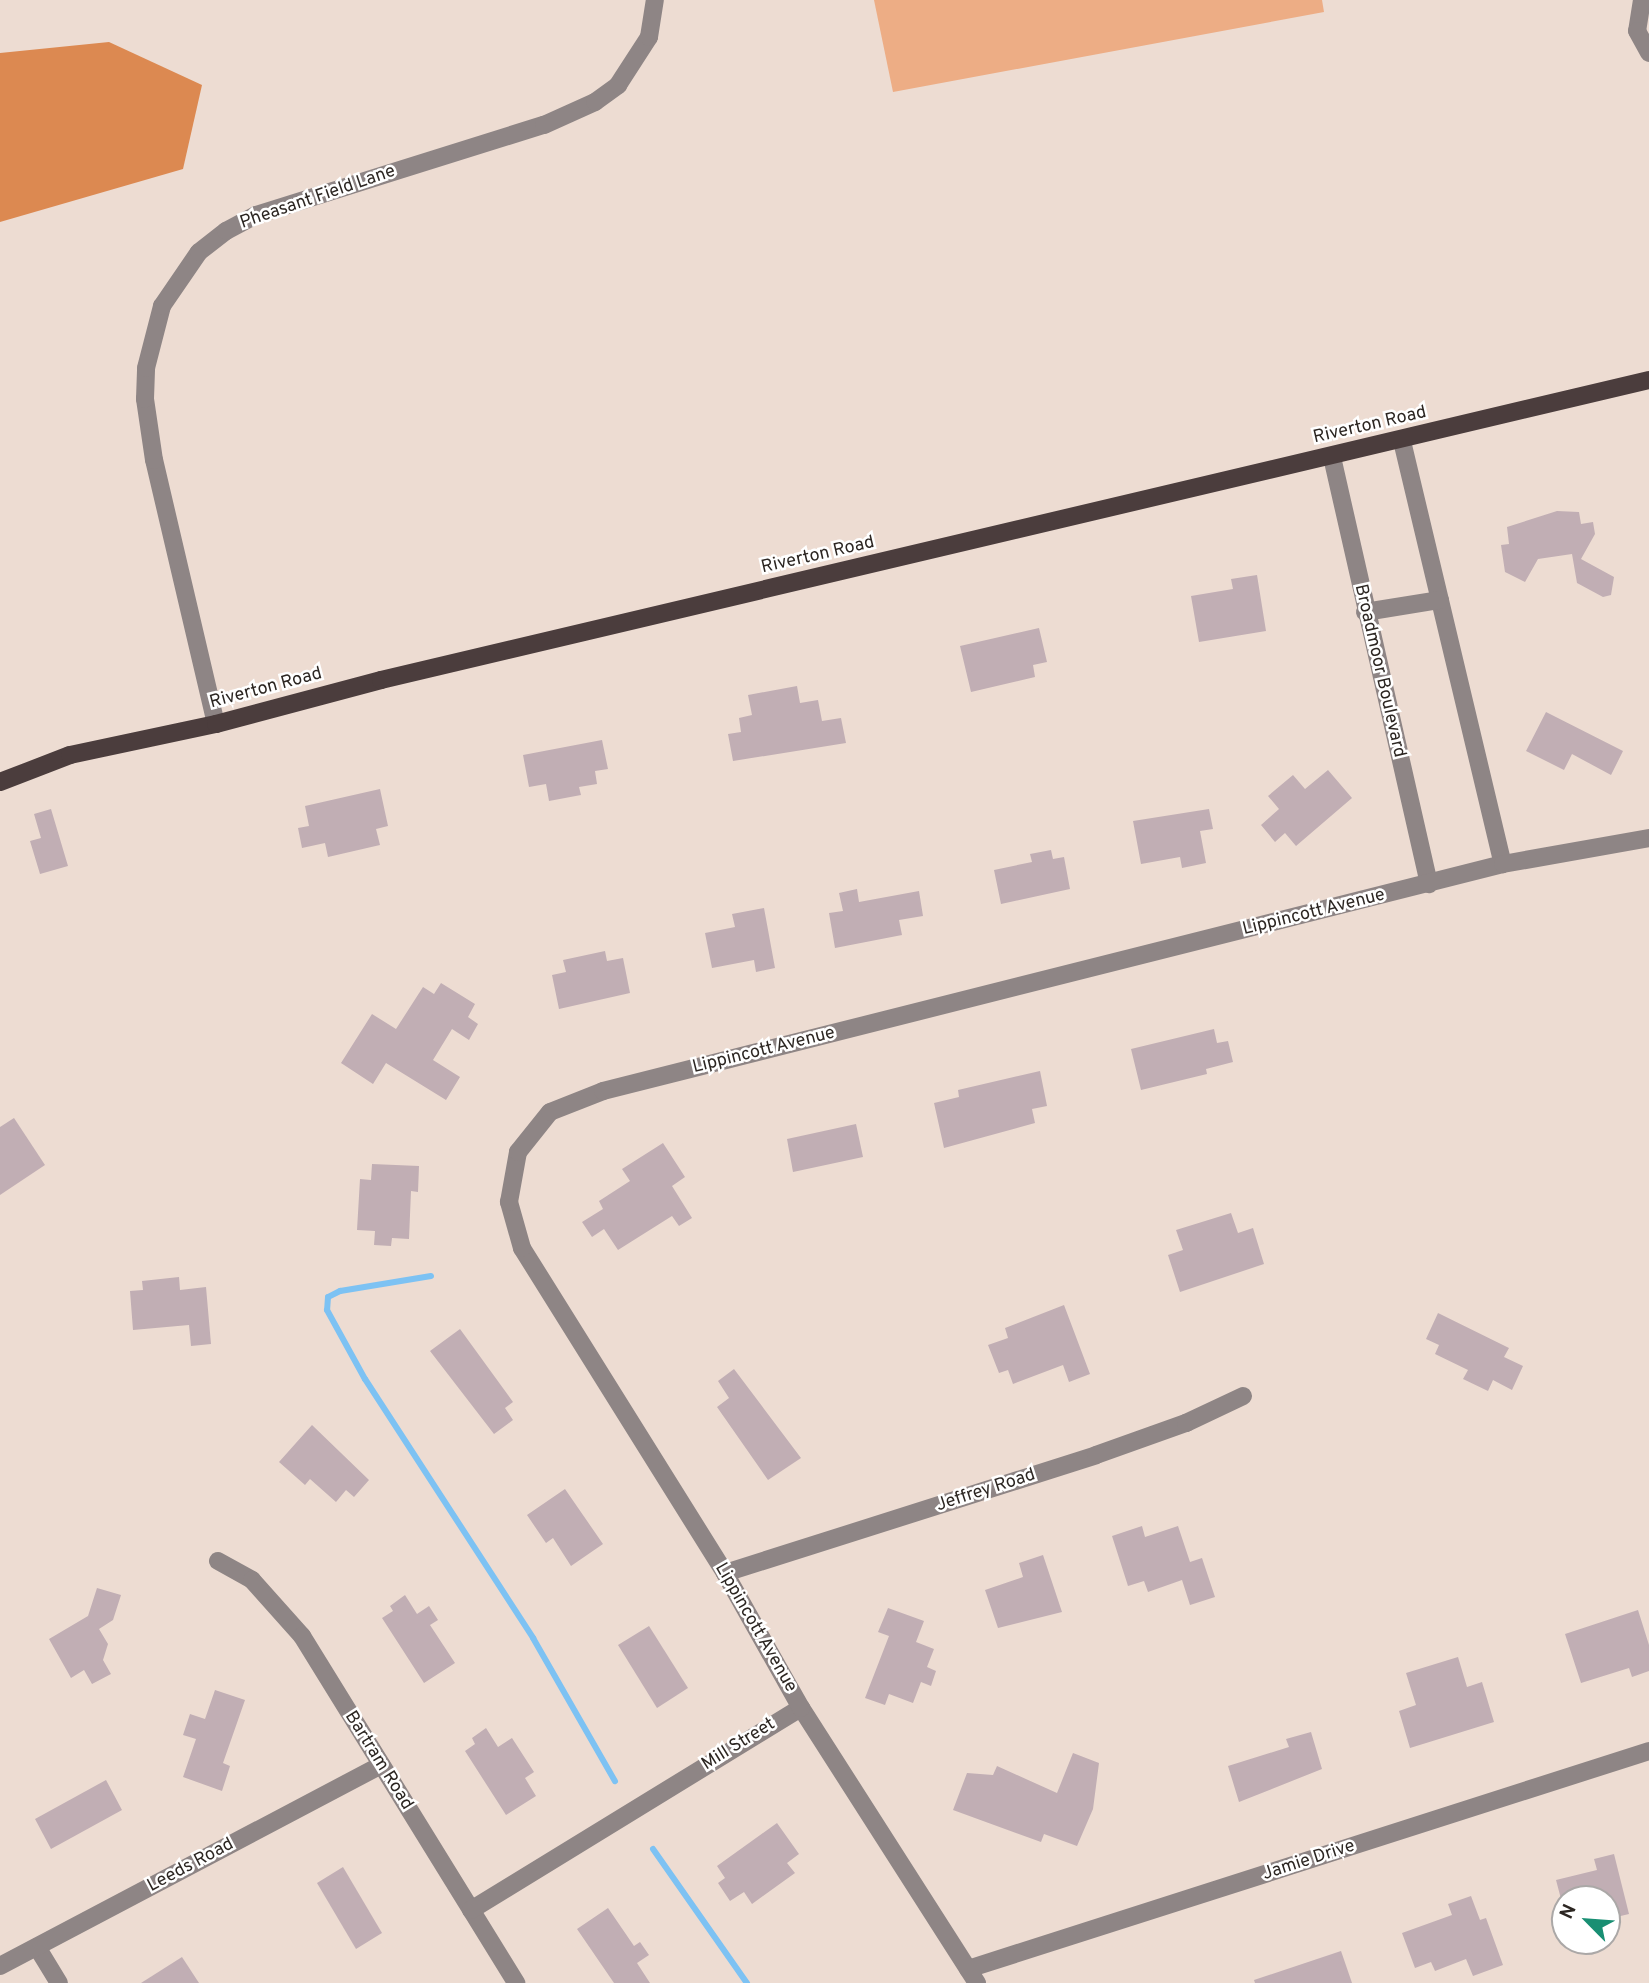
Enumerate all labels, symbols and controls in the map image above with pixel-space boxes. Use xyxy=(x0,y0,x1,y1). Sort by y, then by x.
street label: Pheasant Field Lane xyxy=(237,161,399,235)
street label: Riverton Road xyxy=(1311,402,1429,450)
street label: Riverton Road xyxy=(759,532,877,580)
street label: Broadmoor Boulevard xyxy=(1349,582,1409,760)
street label: Riverton Road xyxy=(207,664,325,714)
street label: Lippincott Avenue xyxy=(1240,885,1388,941)
street label: Lippincott Avenue xyxy=(690,1023,838,1079)
street label: Jeffrey Road xyxy=(934,1465,1038,1517)
street label: Lippincott Avenue xyxy=(709,1559,801,1697)
street label: Bartram Road xyxy=(339,1708,417,1814)
street label: Mill Street xyxy=(698,1714,780,1776)
street label: Leeds Road xyxy=(144,1834,238,1898)
street label: Jamie Drive xyxy=(1260,1836,1358,1886)
north arrow xyxy=(1551,1885,1621,1955)
text: N xyxy=(1555,1901,1583,1923)

